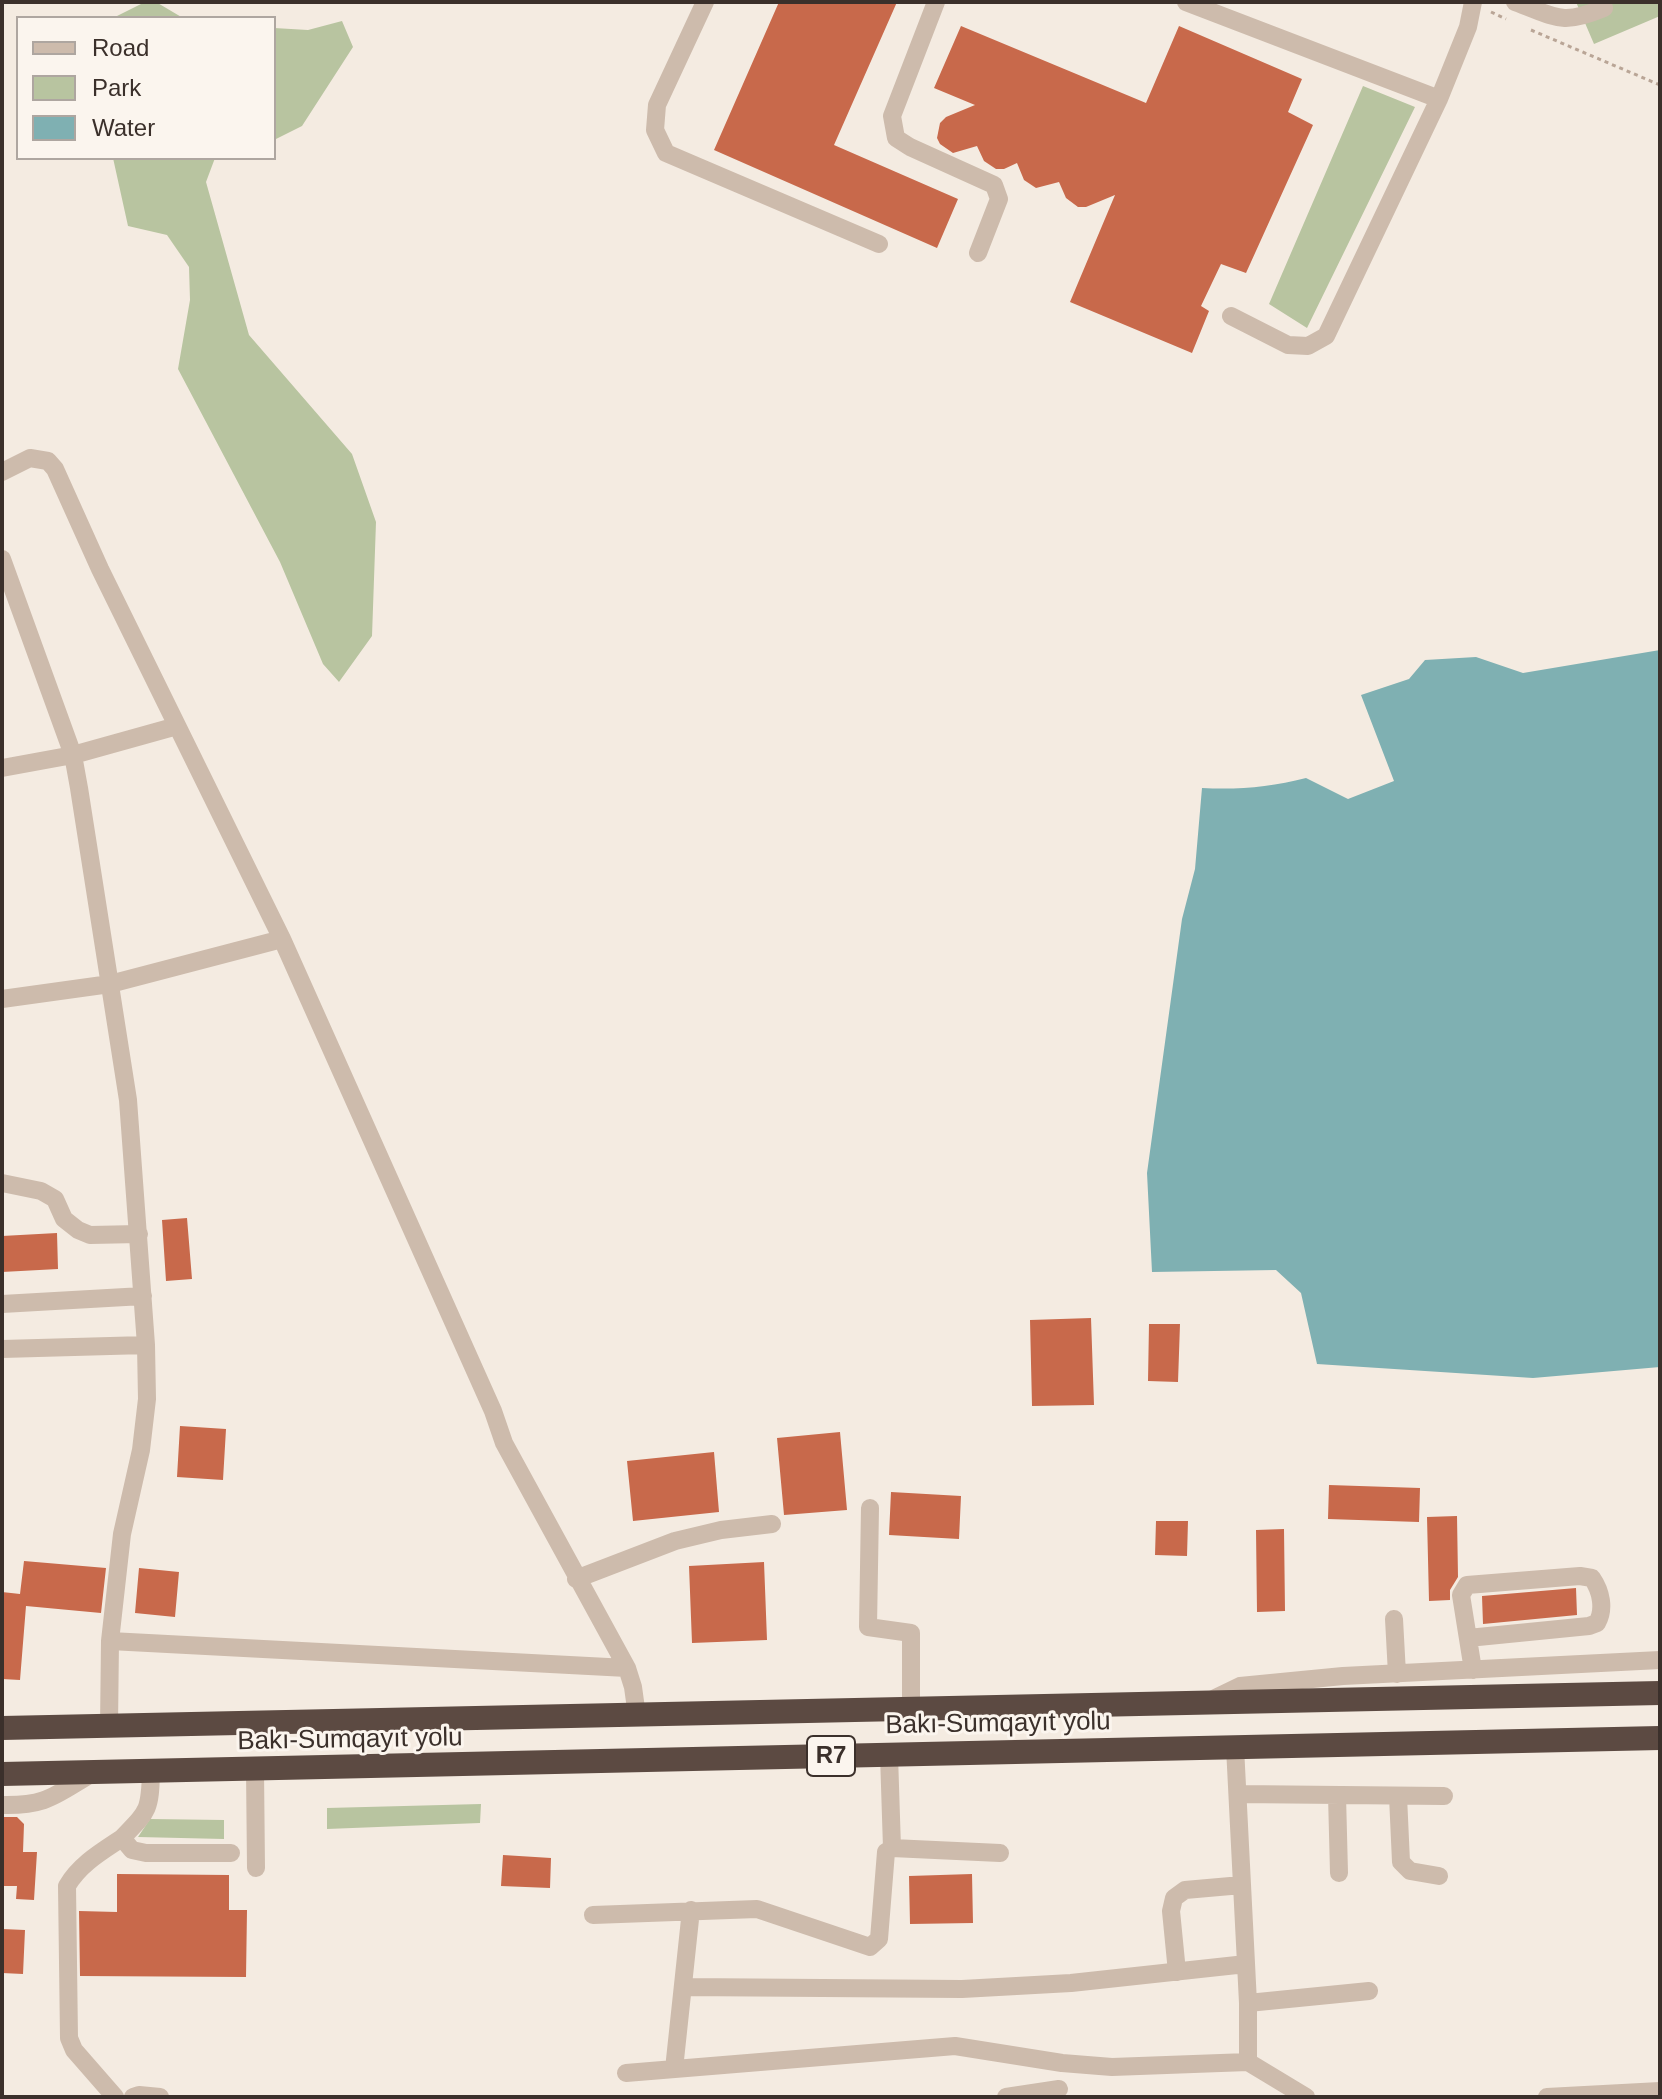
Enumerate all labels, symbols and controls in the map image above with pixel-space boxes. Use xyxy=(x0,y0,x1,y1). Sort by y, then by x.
legend xyxy=(16,16,276,160)
text: Road xyxy=(92,34,149,61)
text: Park xyxy=(92,74,141,101)
text: Water xyxy=(92,114,155,141)
street label: Bakı-Sumqayıt yolu xyxy=(885,1706,1111,1742)
street label: Bakı-Sumqayıt yolu xyxy=(237,1722,463,1758)
road number: R7 xyxy=(807,1736,855,1776)

